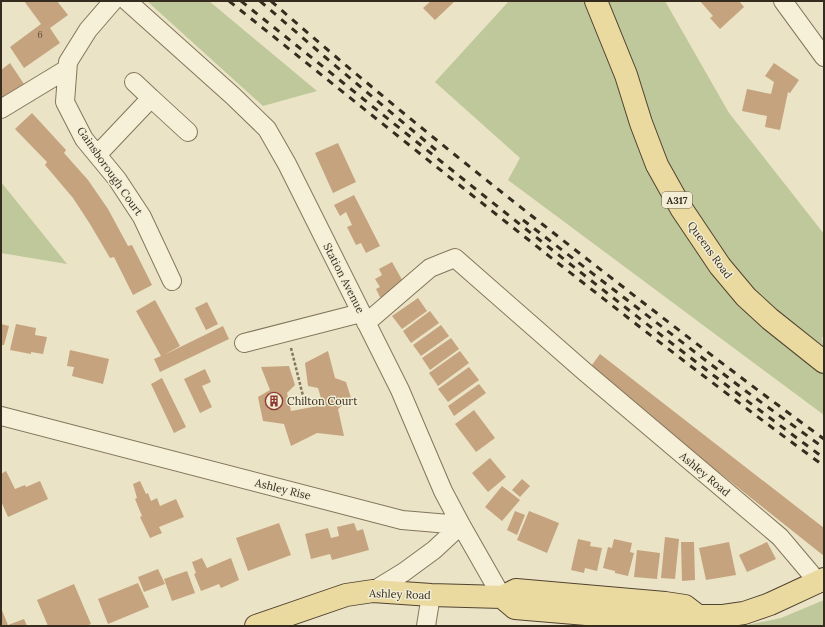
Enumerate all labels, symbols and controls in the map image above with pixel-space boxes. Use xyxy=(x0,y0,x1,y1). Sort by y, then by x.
house number: 6 xyxy=(37,29,43,40)
street label: Gainsborough Court xyxy=(74,124,146,219)
road number: A317 xyxy=(662,192,692,208)
street label: Queens Road xyxy=(685,219,736,282)
street label: Station Avenue xyxy=(320,241,368,315)
building icon: Chilton Court xyxy=(264,391,284,411)
place label: Chilton Court xyxy=(287,394,358,408)
street label: Ashley Road xyxy=(676,448,733,499)
street label: Ashley Rise xyxy=(253,475,312,503)
street label: Ashley Road xyxy=(368,586,431,602)

